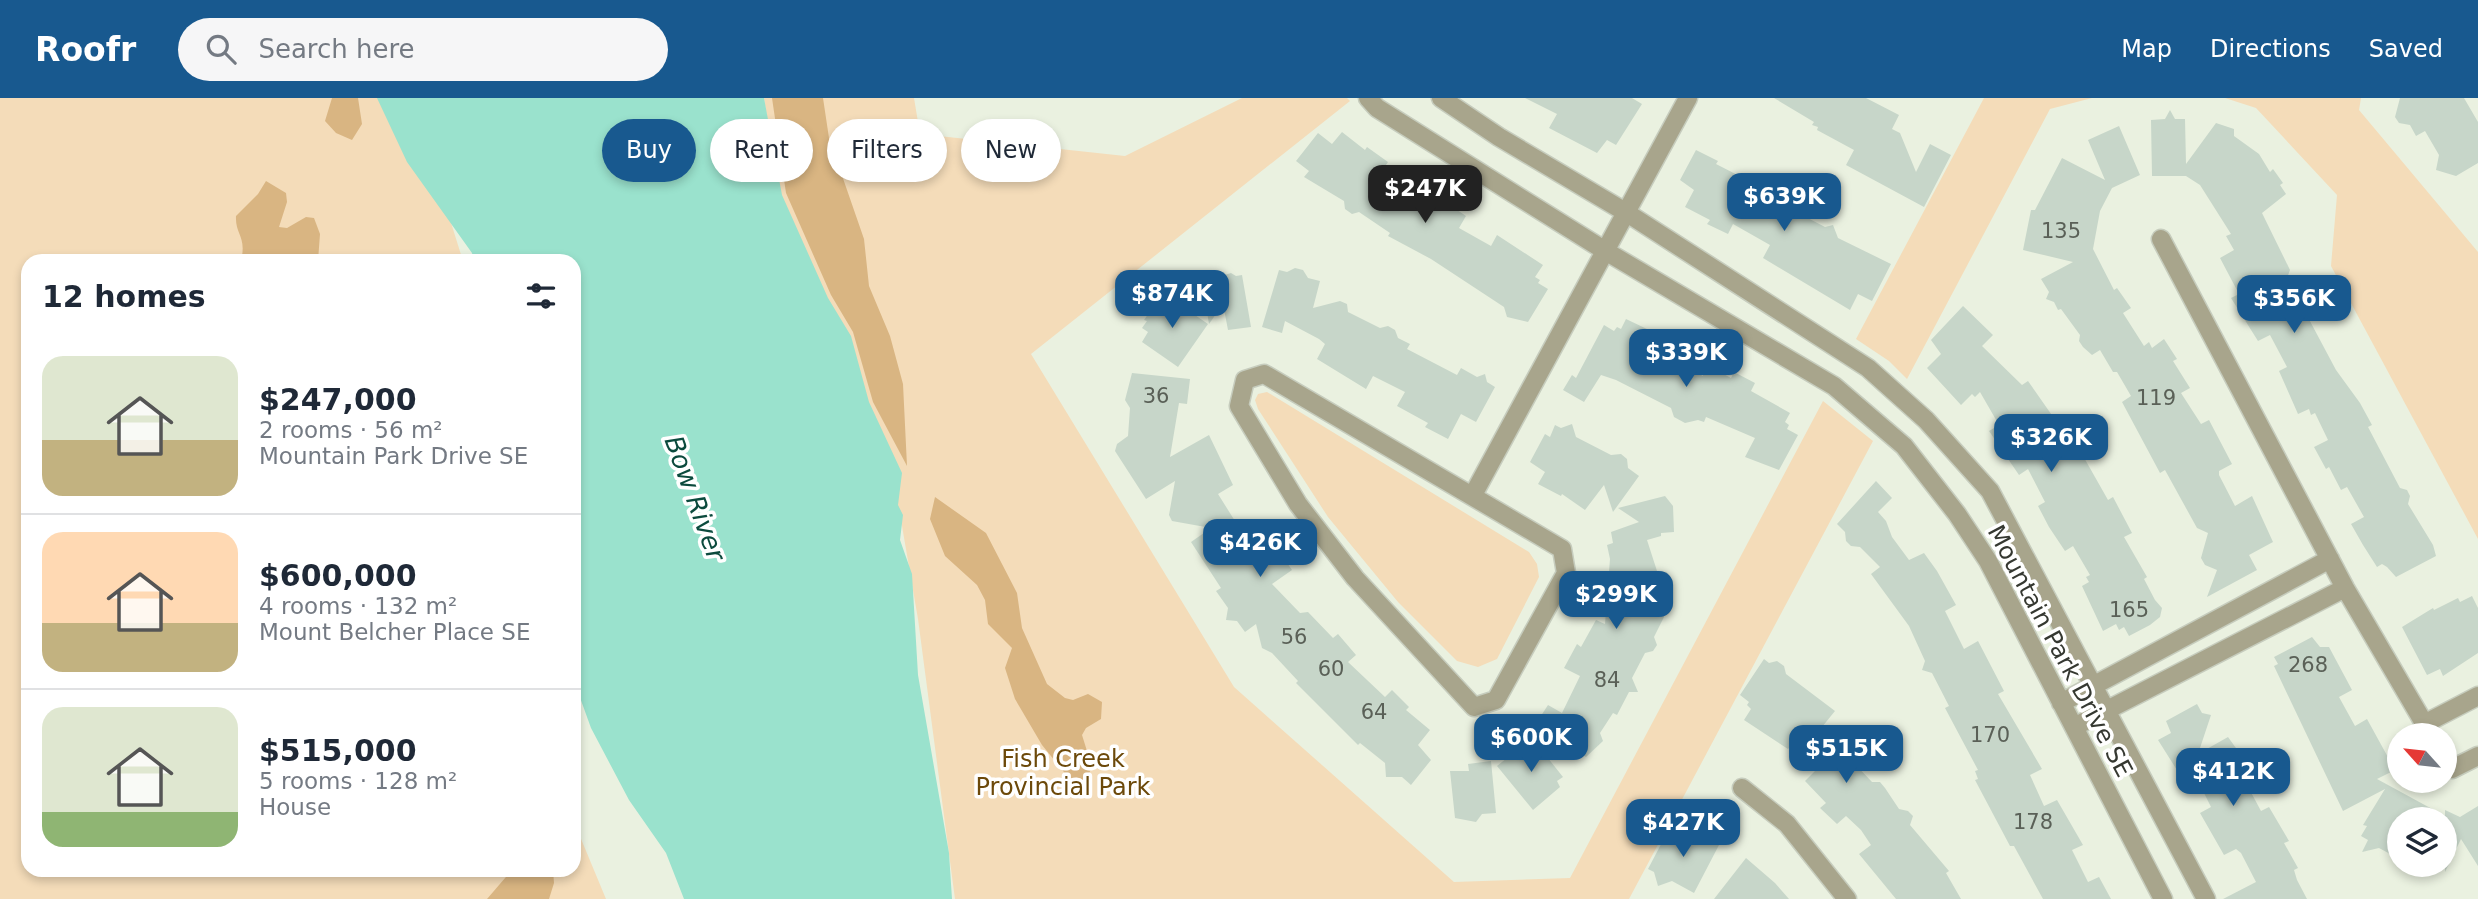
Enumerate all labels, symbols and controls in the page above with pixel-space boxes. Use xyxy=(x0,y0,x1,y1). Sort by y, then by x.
search box xyxy=(178,18,668,81)
text: Roofr xyxy=(35,30,136,69)
icon: search xyxy=(202,30,240,68)
text: Search here xyxy=(258,34,415,64)
text: Map xyxy=(2121,35,2172,63)
text: Directions xyxy=(2210,35,2331,63)
text: Saved xyxy=(2369,35,2443,63)
chip: Buy xyxy=(602,119,696,182)
chip: Rent xyxy=(710,119,813,182)
chip: Filters xyxy=(827,119,947,182)
chip: New xyxy=(961,119,1061,182)
pin: $247K xyxy=(1376,166,1474,225)
pin: $639K xyxy=(1735,174,1833,233)
text: $247K xyxy=(1384,175,1466,201)
text: $639K xyxy=(1743,183,1825,209)
house number: 135 xyxy=(2041,219,2081,243)
pin: $874K xyxy=(1123,271,1221,330)
pin: $356K xyxy=(2245,275,2343,335)
icon: filters xyxy=(522,277,560,315)
text: 12 homes xyxy=(42,279,206,314)
text: $874K xyxy=(1131,280,1213,306)
text: $356K xyxy=(2253,285,2335,311)
pin: $339K xyxy=(1637,330,1735,389)
text: $339K xyxy=(1645,339,1727,365)
text: $247,000 xyxy=(259,382,417,417)
icon: home xyxy=(98,384,182,468)
house number: 36 xyxy=(1143,384,1169,408)
house number: 119 xyxy=(2136,386,2176,410)
pin: $326K xyxy=(2002,414,2100,474)
text: 2 rooms · 56 m² xyxy=(259,417,443,443)
text: $326K xyxy=(2010,424,2092,450)
water label: Bow River xyxy=(659,431,732,567)
text: Mountain Park Drive SE xyxy=(259,443,528,469)
pin: $426K xyxy=(1211,519,1309,579)
street label: Mountain Park Drive SE xyxy=(1982,520,2138,782)
text: $426K xyxy=(1219,529,1301,555)
text: $600,000 xyxy=(259,558,417,593)
icon: home xyxy=(98,560,182,644)
pin: $299K xyxy=(1567,572,1665,631)
text: $299K xyxy=(1575,581,1657,607)
text: 4 rooms · 132 m² xyxy=(259,593,457,619)
house number: 165 xyxy=(2109,598,2149,622)
text: Mount Belcher Place SE xyxy=(259,619,530,645)
house number: 56 xyxy=(1281,625,1307,649)
house number: 268 xyxy=(2288,653,2328,677)
house number: 60 xyxy=(1318,657,1344,681)
house number: 84 xyxy=(1594,668,1620,692)
house number: 64 xyxy=(1361,700,1387,724)
pin: $600K xyxy=(1482,714,1580,774)
house number: 170 xyxy=(1970,723,2010,747)
north arrow xyxy=(2387,723,2457,793)
map controls xyxy=(2387,723,2457,877)
text: $600K xyxy=(1490,724,1572,750)
pin: $515K xyxy=(1797,726,1895,785)
text: $515,000 xyxy=(259,733,417,768)
icon: home xyxy=(98,735,182,819)
text: $515K xyxy=(1805,735,1887,761)
park label: Fish Creek Provincial Park xyxy=(976,745,1151,801)
pin: $412K xyxy=(2184,748,2282,808)
text: $412K xyxy=(2192,758,2274,784)
text: 5 rooms · 128 m² xyxy=(259,768,457,794)
text: House xyxy=(259,794,331,820)
pin: $427K xyxy=(1634,800,1732,859)
button: layers xyxy=(2387,807,2457,877)
text: $427K xyxy=(1642,809,1724,835)
house number: 178 xyxy=(2013,810,2053,834)

